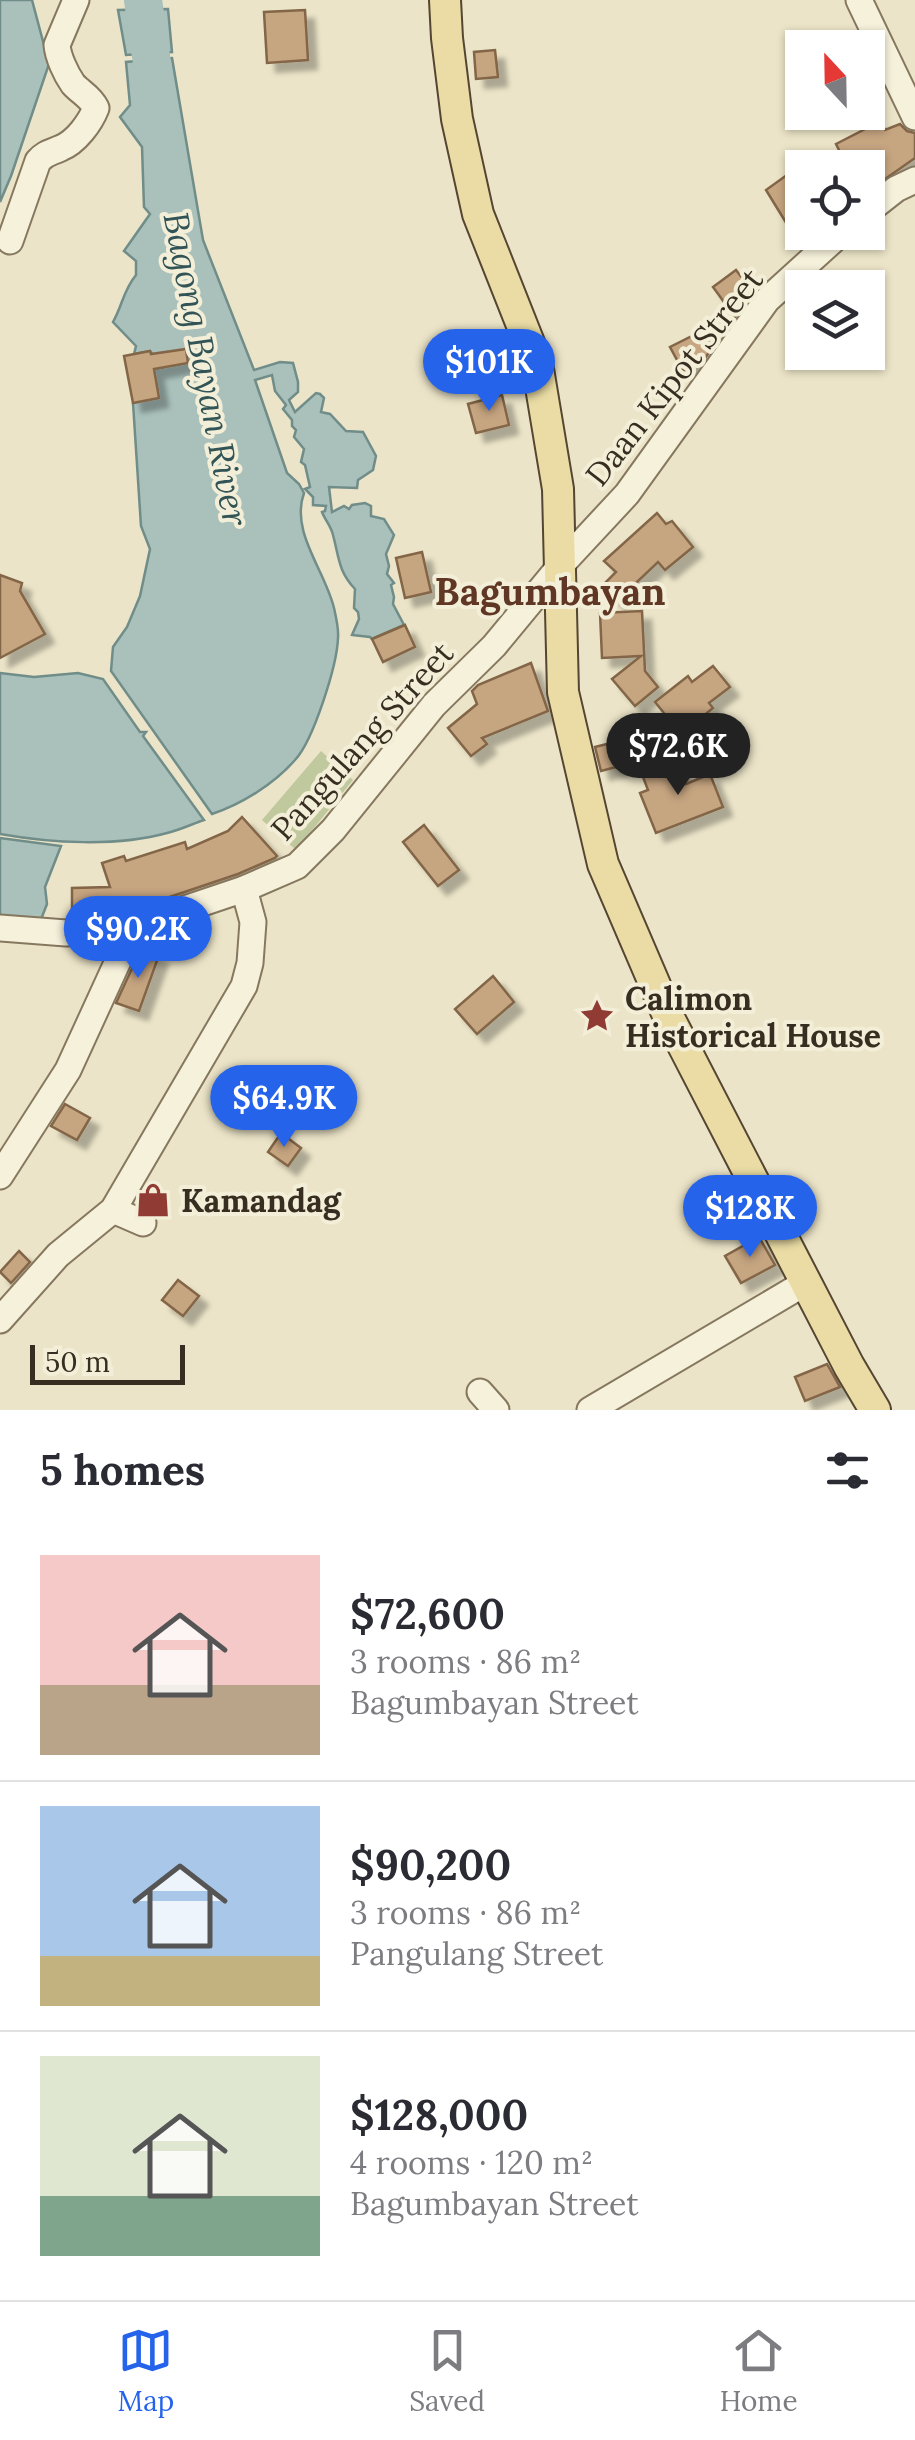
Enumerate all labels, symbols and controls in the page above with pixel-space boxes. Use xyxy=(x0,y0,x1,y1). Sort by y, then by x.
north arrow xyxy=(785,30,885,130)
map controls xyxy=(785,30,885,370)
button: locate xyxy=(785,150,885,250)
water label: Bagong Bayan River xyxy=(153,208,259,530)
street label: Daan Kipot Street xyxy=(576,260,772,494)
button: layers xyxy=(785,270,885,370)
pin: $101K xyxy=(419,329,559,414)
text: $101K xyxy=(445,341,533,382)
district label: Bagumbayan xyxy=(435,567,665,616)
street label: Pangulang Street xyxy=(262,633,462,849)
pin: $72.6K xyxy=(597,713,759,798)
text: $72.6K xyxy=(628,725,728,766)
pin: $90.2K xyxy=(57,896,219,981)
text: $90.2K xyxy=(86,908,190,949)
place label: Calimon Historical House xyxy=(625,978,881,1056)
place icon: Calimon Historical House xyxy=(578,997,616,1035)
pin: $64.9K xyxy=(203,1065,365,1150)
text: $64.9K xyxy=(232,1077,336,1118)
pin: $128K xyxy=(680,1175,820,1260)
place label: Kamandag xyxy=(181,1180,342,1221)
shop icon: Kamandag xyxy=(134,1181,172,1219)
text: $128K xyxy=(705,1187,795,1228)
scale bar xyxy=(30,1340,185,1384)
text: 50 m xyxy=(45,1344,110,1380)
text: 5 homes xyxy=(40,1443,205,1497)
icon: filters xyxy=(820,1443,875,1498)
text: $72,600 xyxy=(350,1587,505,1641)
icon: home xyxy=(120,1595,240,1715)
text: 3 rooms · 86 m² xyxy=(350,1641,581,1682)
text: Bagumbayan Street xyxy=(350,1682,639,1723)
text: $90,200 xyxy=(350,1838,511,1892)
icon: home xyxy=(120,1846,240,1966)
text: 3 rooms · 86 m² xyxy=(350,1892,581,1933)
text: Pangulang Street xyxy=(350,1933,603,1974)
text: $128,000 xyxy=(350,2088,528,2142)
icon: home xyxy=(120,2096,240,2216)
text: 4 rooms · 120 m² xyxy=(350,2142,593,2183)
text: Bagumbayan Street xyxy=(350,2183,639,2224)
tab: Map xyxy=(117,2323,174,2419)
tab: Saved xyxy=(409,2323,485,2419)
tab: Home xyxy=(720,2323,798,2419)

